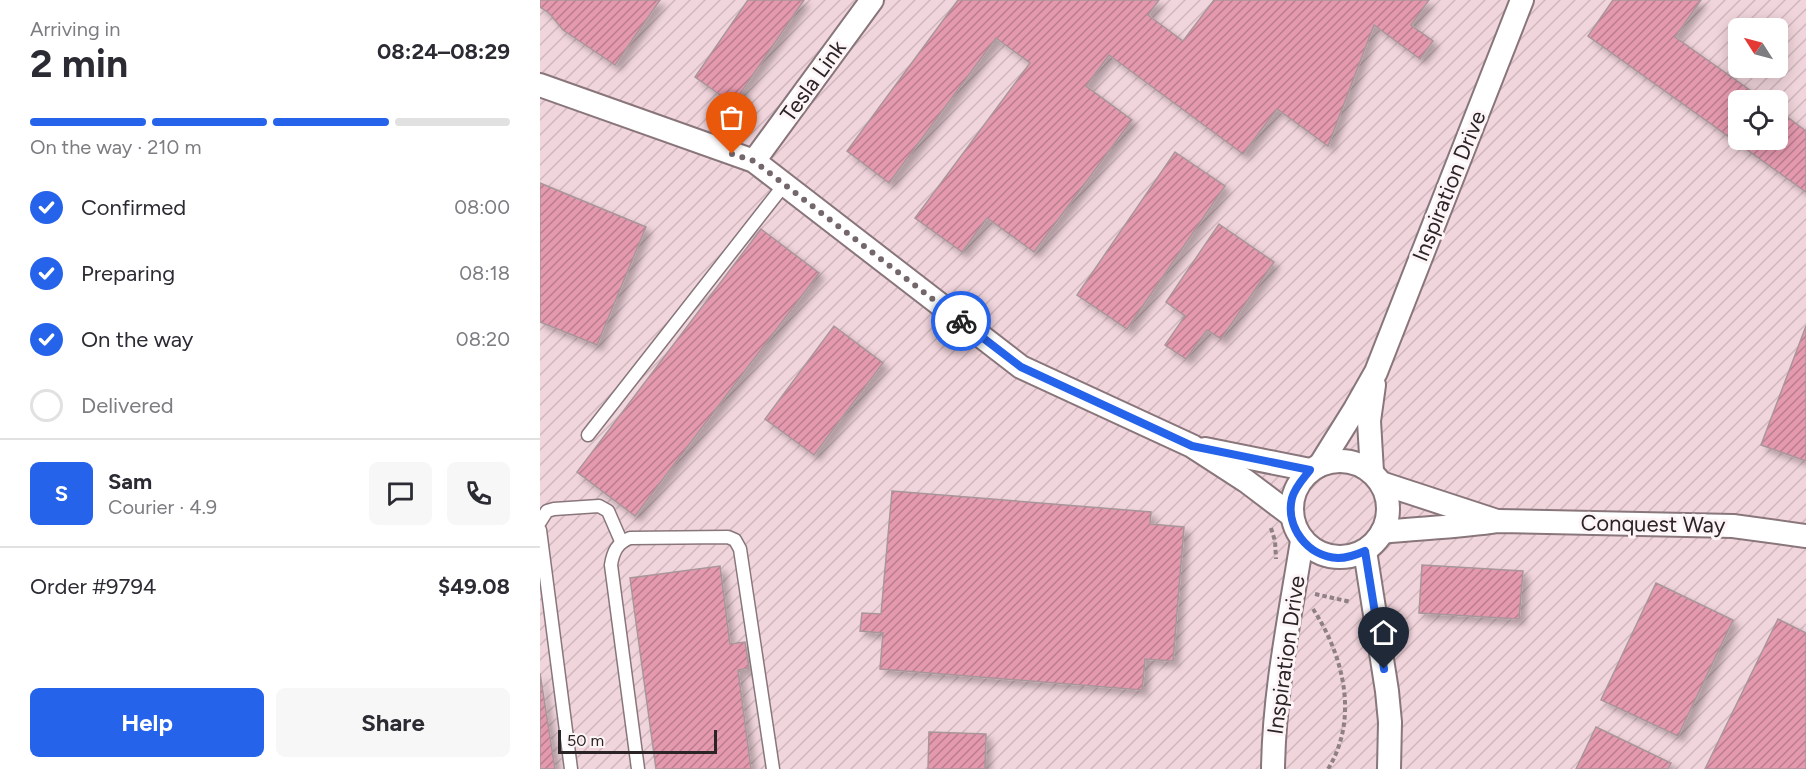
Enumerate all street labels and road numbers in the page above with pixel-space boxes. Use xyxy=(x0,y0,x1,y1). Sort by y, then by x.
street label: Tesla Link xyxy=(774,35,852,127)
street label: Inspiration Drive xyxy=(1407,107,1491,265)
street label: Conquest Way xyxy=(1580,509,1726,539)
street label: Inspiration Drive xyxy=(1261,574,1311,736)

